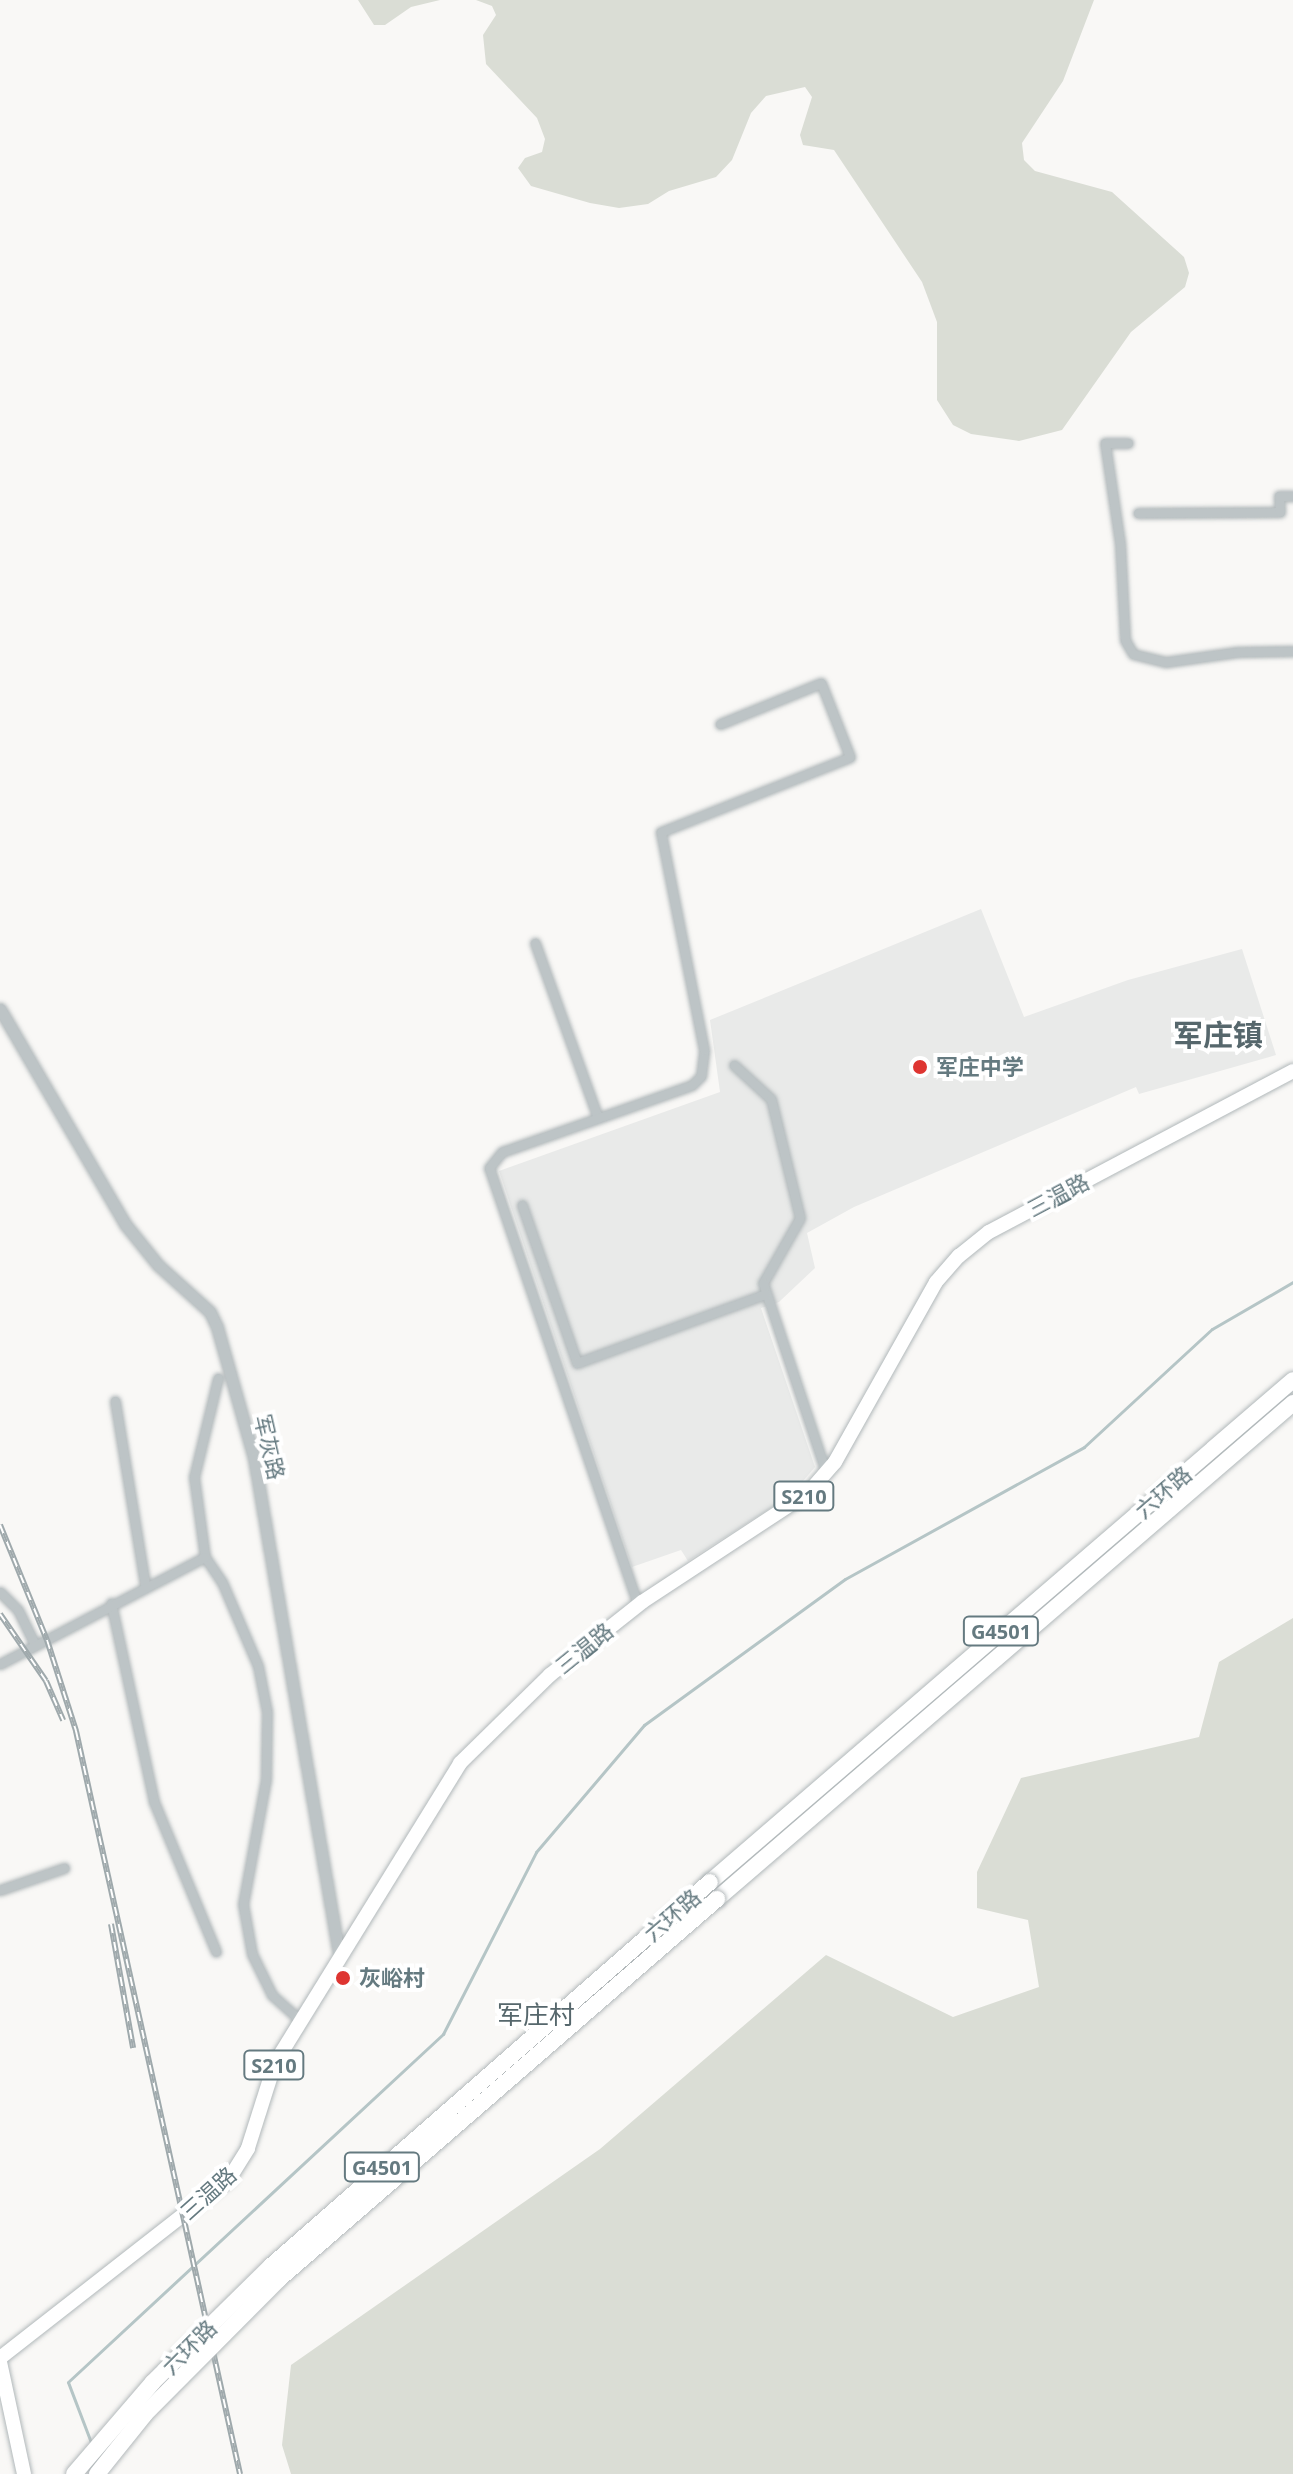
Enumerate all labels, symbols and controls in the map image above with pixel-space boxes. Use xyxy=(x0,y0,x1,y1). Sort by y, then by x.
district label: 军庄镇 xyxy=(1173,1017,1263,1053)
place label: 军庄中学 xyxy=(936,1054,1024,1080)
marker: 军庄中学 xyxy=(911,1058,929,1076)
street label: 三温路 xyxy=(1023,1168,1093,1222)
street label: 军灰路 xyxy=(250,1412,290,1482)
street label: 六环路 xyxy=(1129,1460,1197,1524)
road number: S210 xyxy=(772,1480,836,1512)
road number: G4501 xyxy=(961,1615,1041,1647)
street label: 三温路 xyxy=(550,1617,618,1679)
street label: 六环路 xyxy=(638,1883,706,1947)
place label: 灰峪村 xyxy=(359,1965,425,1991)
marker: 灰峪村 xyxy=(334,1969,352,1987)
district label: 军庄村 xyxy=(497,1999,575,2031)
road number: S210 xyxy=(242,2049,306,2081)
road number: G4501 xyxy=(342,2151,422,2183)
street label: 三温路 xyxy=(175,2161,241,2225)
street label: 六环路 xyxy=(156,2314,222,2380)

